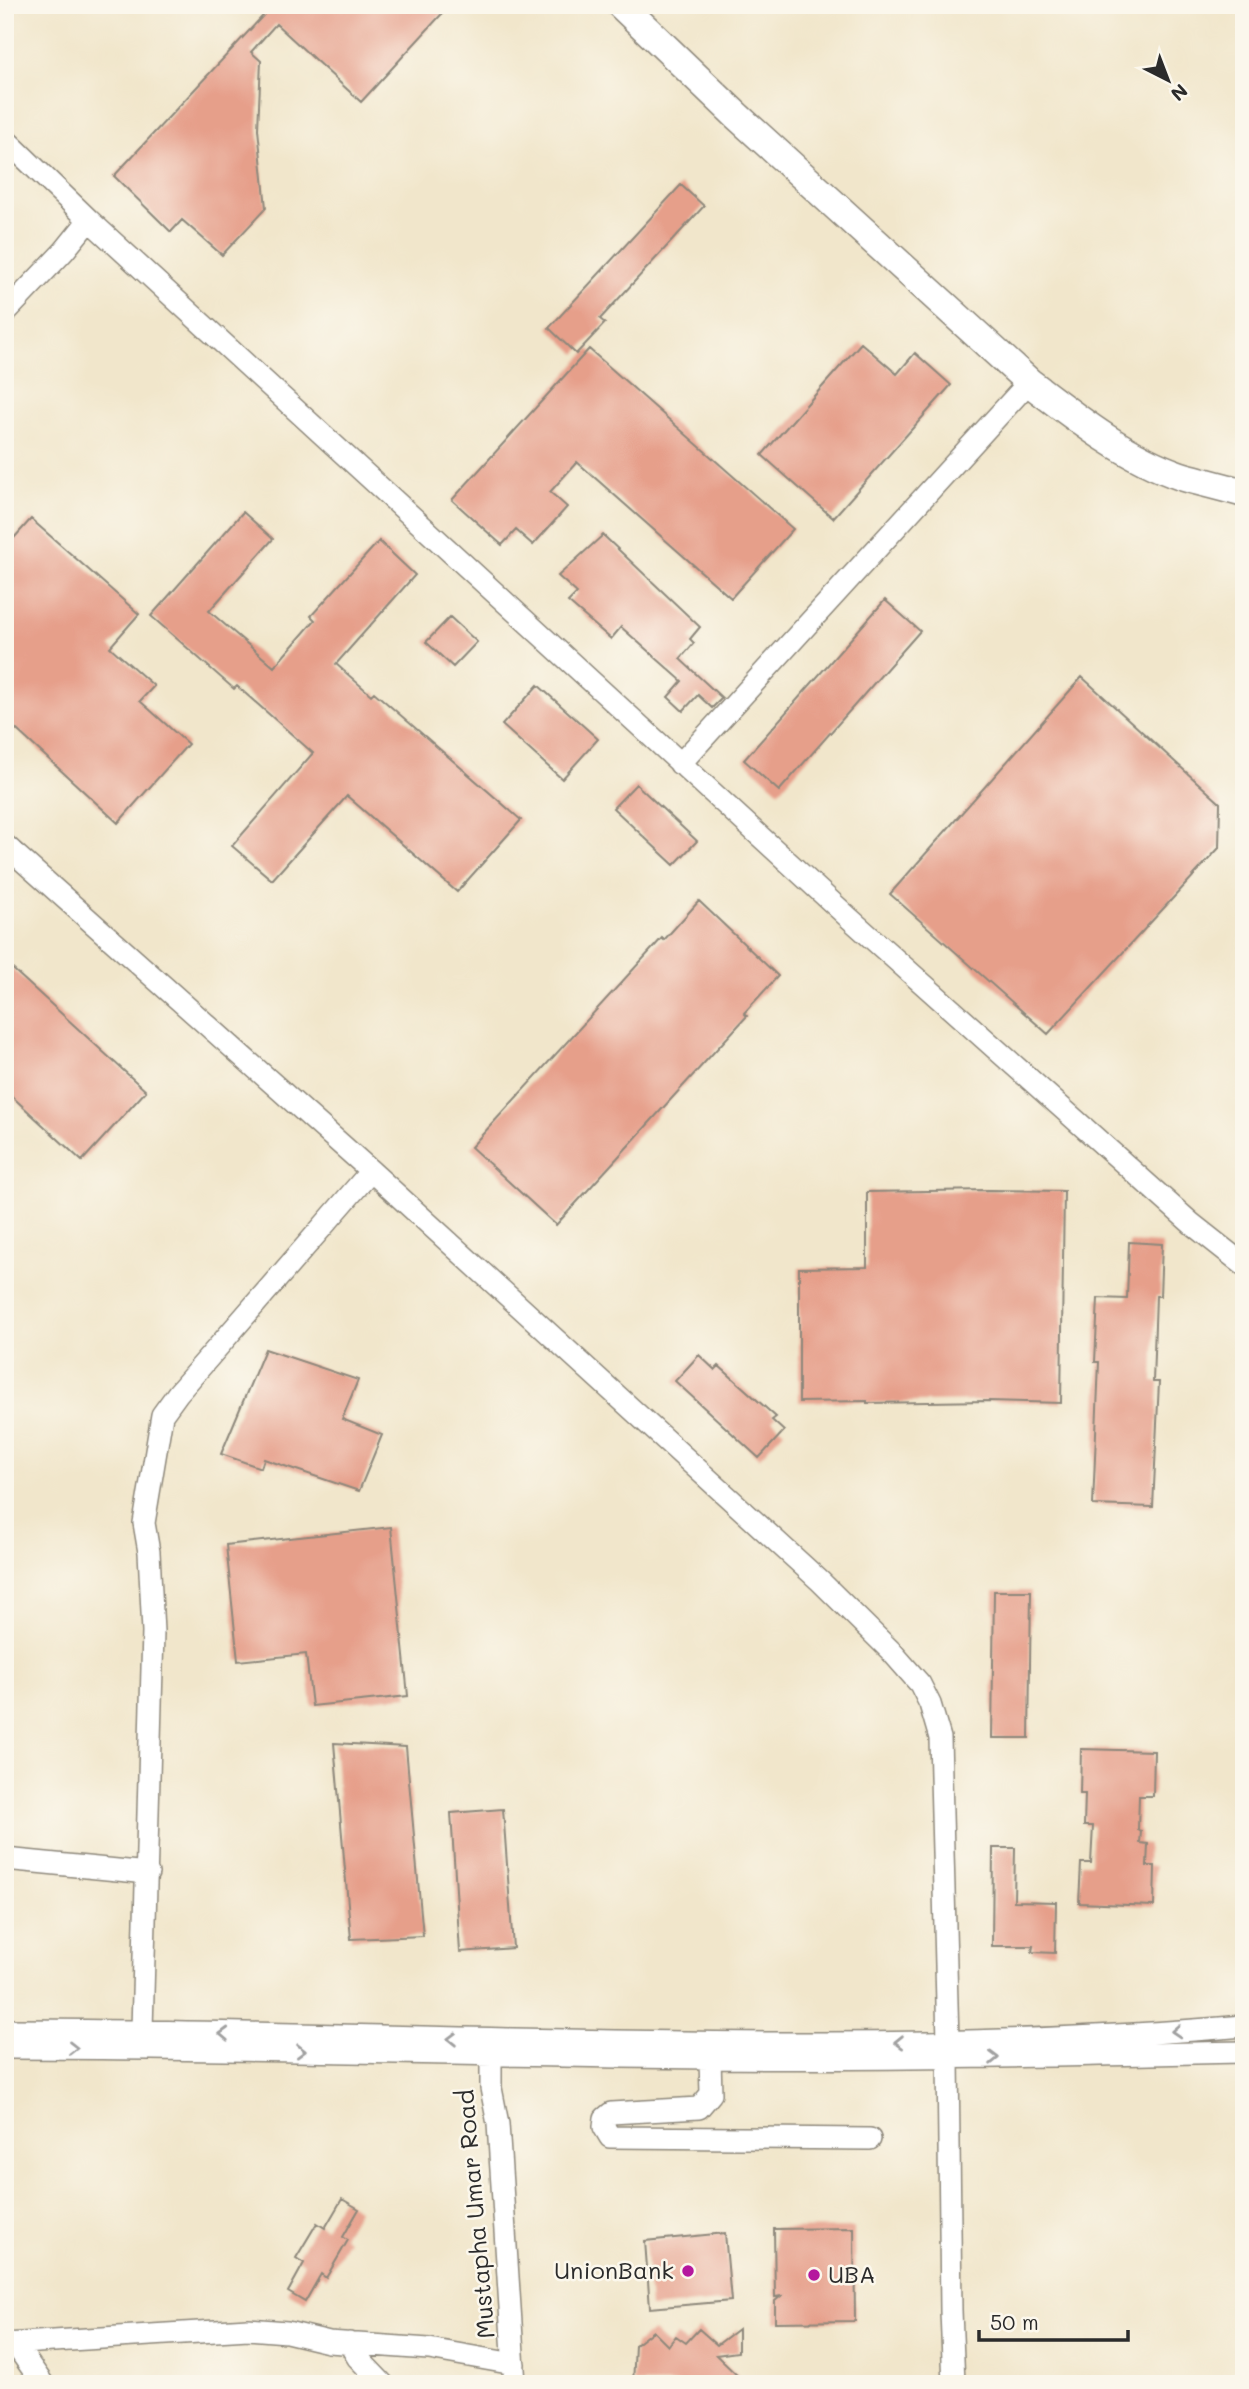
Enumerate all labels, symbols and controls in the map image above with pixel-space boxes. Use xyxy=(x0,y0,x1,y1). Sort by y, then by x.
north arrow xyxy=(1134,46,1204,116)
text: N xyxy=(1166,79,1193,107)
one-way arrow xyxy=(1170,2024,1181,2039)
one-way arrow xyxy=(218,2026,229,2041)
one-way arrow xyxy=(446,2031,457,2046)
one-way arrow xyxy=(894,2034,904,2050)
one-way arrow xyxy=(69,2040,79,2056)
one-way arrow xyxy=(296,2044,307,2059)
one-way arrow xyxy=(989,2050,1000,2066)
street label: Mustapha Umar Road xyxy=(448,2088,501,2340)
place label: UnionBank xyxy=(554,2254,674,2285)
place label: UBA xyxy=(828,2258,876,2289)
marker: UnionBank xyxy=(680,2263,696,2279)
marker: UBA xyxy=(806,2267,822,2283)
scale bar xyxy=(979,2298,1128,2342)
text: 50 m xyxy=(990,2308,1039,2335)

